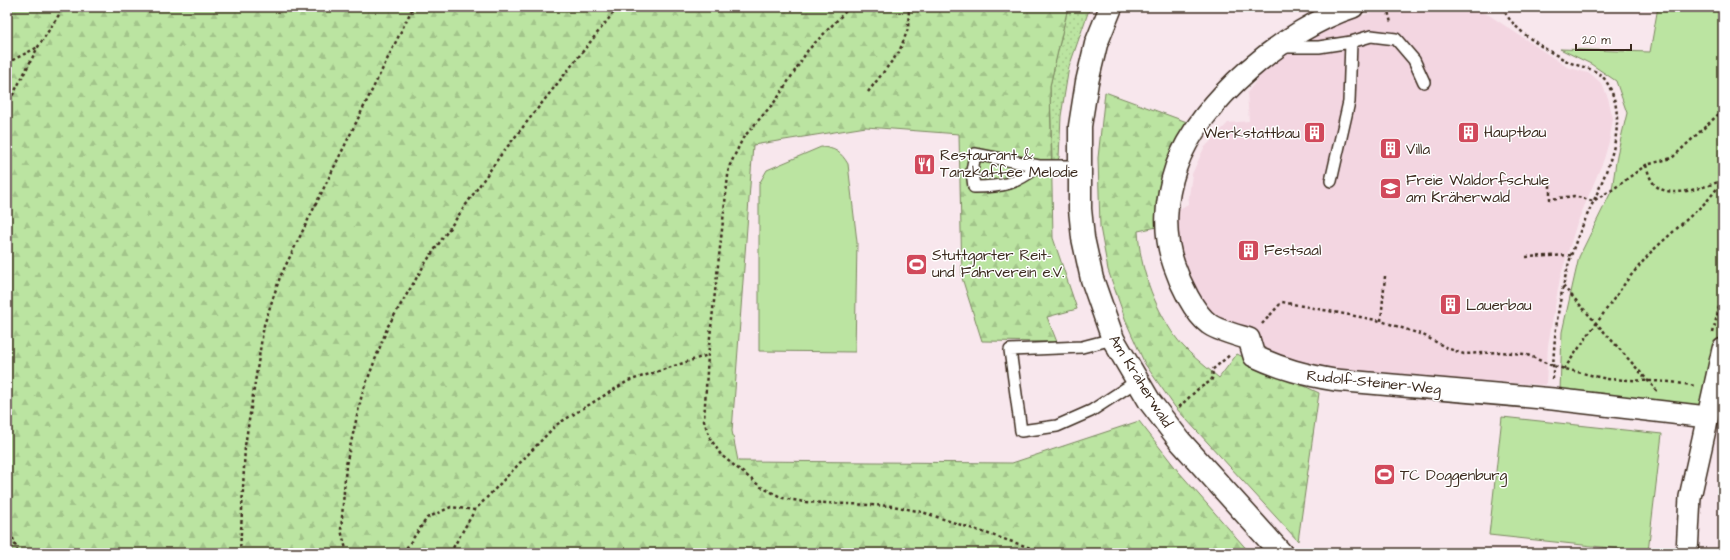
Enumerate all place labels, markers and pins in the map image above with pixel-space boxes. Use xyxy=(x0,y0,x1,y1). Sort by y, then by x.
building icon: Hauptbau xyxy=(1455,119,1481,145)
building icon: Werkstattbau xyxy=(1302,120,1328,146)
place label: Hauptbau xyxy=(1484,122,1547,143)
place label: Werkstattbau xyxy=(1203,123,1300,144)
building icon: Villa xyxy=(1377,136,1403,162)
place label: Villa xyxy=(1406,139,1430,160)
place label: Restaurant & Tanzkaffee Melodie xyxy=(940,145,1078,183)
restaurant icon: Restaurant & Tanzkaffee Melodie xyxy=(912,151,938,177)
place label: Freie Waldorfschule am Kräherwald xyxy=(1406,170,1549,208)
school or university icon: Freie Waldorfschule am Kräherwald xyxy=(1378,176,1404,202)
building icon: Festsaal xyxy=(1235,237,1261,263)
place label: Festsaal xyxy=(1264,240,1321,261)
place label: Stuttgarter Reit- und Fahrverein e.V. xyxy=(932,245,1064,283)
sports icon: Stuttgarter Reit- und Fahrverein e.V. xyxy=(904,251,930,277)
building icon: Lauerbau xyxy=(1437,292,1463,318)
place label: Lauerbau xyxy=(1466,295,1532,316)
sports icon: TC Doggenburg xyxy=(1372,462,1398,488)
place label: TC Doggenburg xyxy=(1400,465,1508,487)

